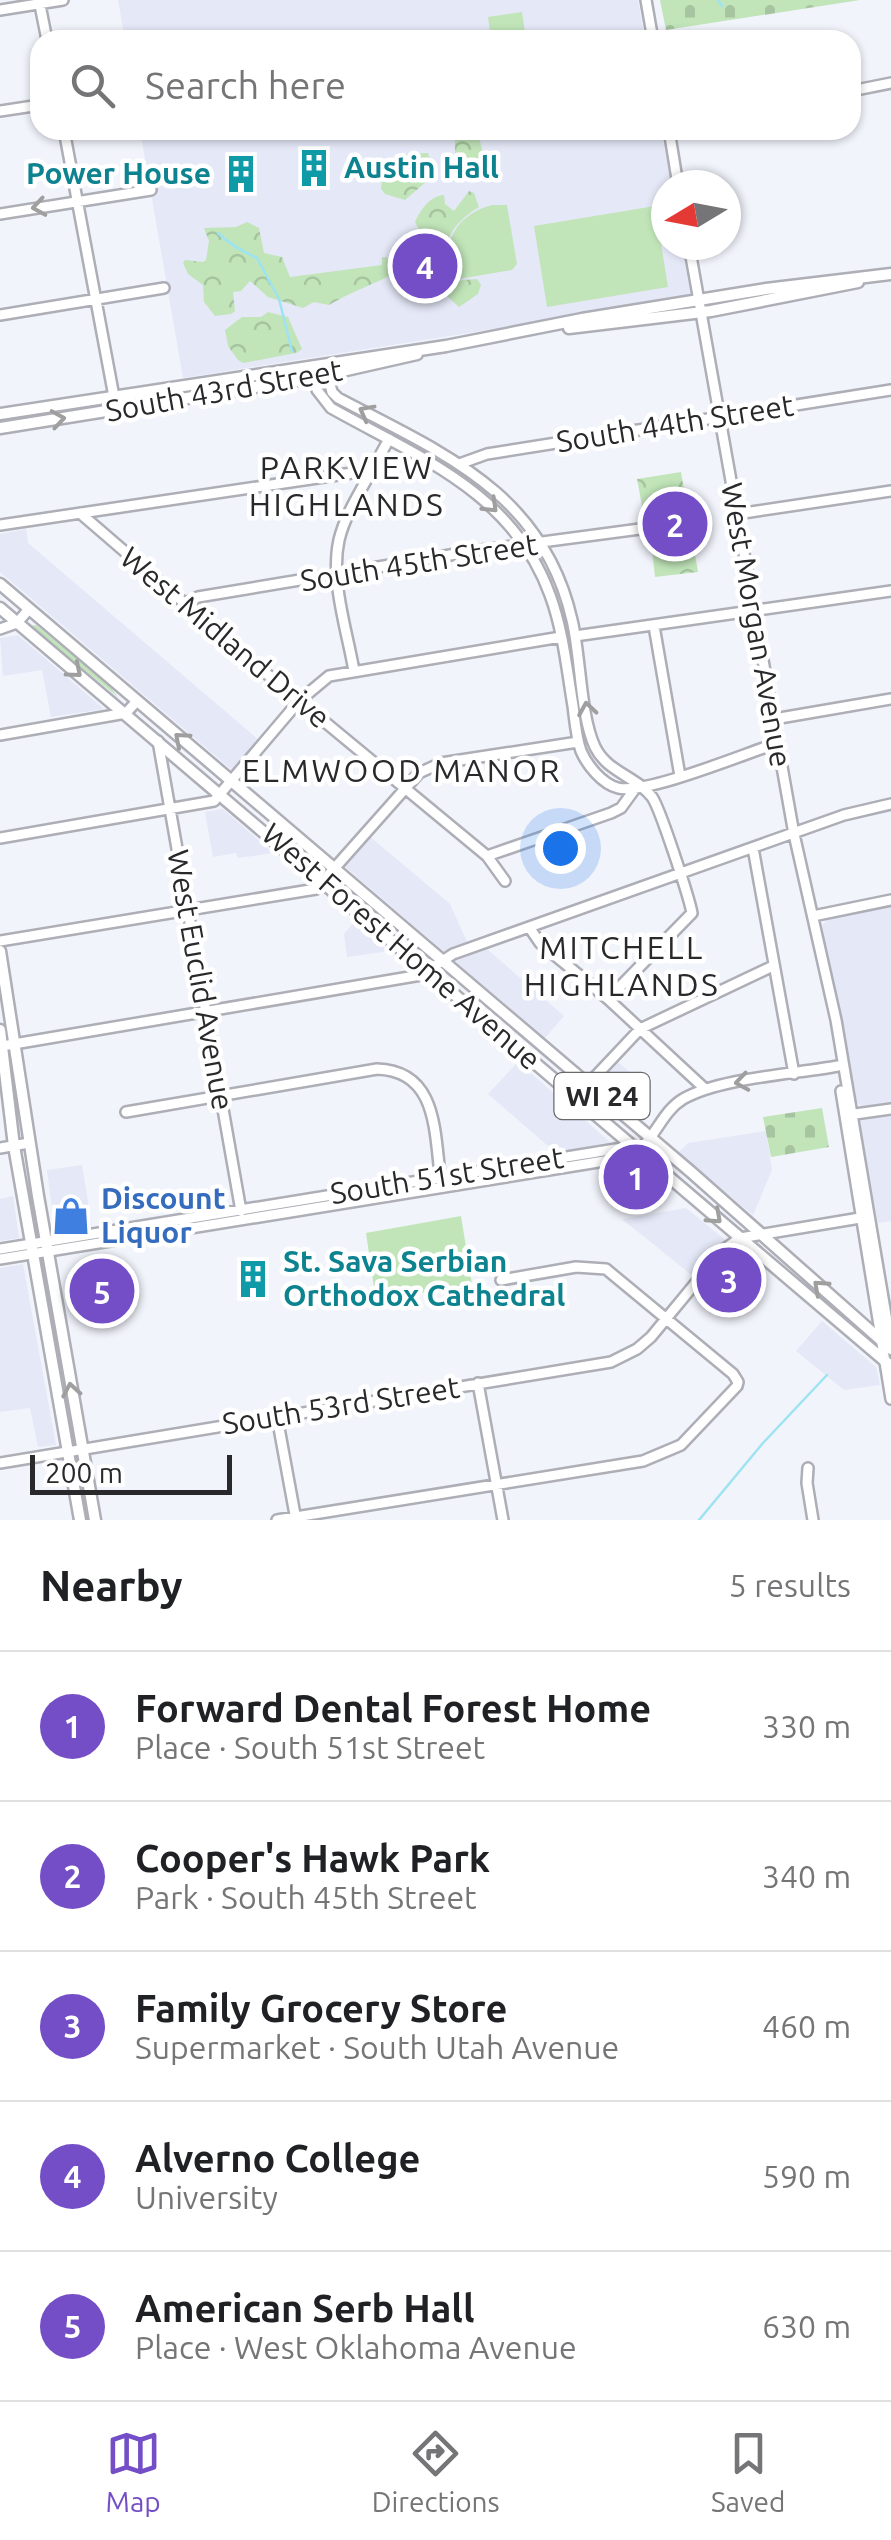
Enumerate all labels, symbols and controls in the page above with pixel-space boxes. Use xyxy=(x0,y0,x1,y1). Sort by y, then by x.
search box xyxy=(30,30,861,140)
icon: search xyxy=(65,58,120,113)
text: Search here xyxy=(145,64,346,106)
building icon: Austin Hall xyxy=(293,147,335,189)
place label: Austin Hall xyxy=(344,150,499,184)
building icon: Power House xyxy=(220,153,262,195)
place label: Power House xyxy=(26,156,211,190)
north arrow xyxy=(651,170,741,260)
one-way arrow xyxy=(30,196,47,217)
pin: 4 xyxy=(392,228,458,304)
street label: South 43rd Street xyxy=(103,352,345,428)
street label: South 44th Street xyxy=(554,387,796,459)
one-way arrow xyxy=(358,405,376,424)
one-way arrow xyxy=(50,409,67,430)
district label: PARKVIEW HIGHLANDS xyxy=(249,449,445,522)
street label: West Morgan Avenue xyxy=(715,480,799,770)
pin: 2 xyxy=(642,486,708,562)
one-way arrow xyxy=(479,494,497,512)
street label: South 45th Street xyxy=(298,526,540,598)
street label: West Midland Drive xyxy=(114,540,337,735)
one-way arrow xyxy=(63,659,81,677)
one-way arrow xyxy=(577,700,598,717)
one-way arrow xyxy=(174,733,193,751)
district label: ELMWOOD MANOR xyxy=(242,752,562,788)
street label: West Forest Home Avenue xyxy=(256,816,548,1076)
your location xyxy=(535,823,586,874)
street label: West Euclid Avenue xyxy=(161,847,241,1113)
district label: MITCHELL HIGHLANDS xyxy=(524,929,720,1002)
one-way arrow xyxy=(733,1071,750,1092)
road number: WI 24 xyxy=(554,1073,650,1119)
street label: South 51st Street xyxy=(328,1140,566,1210)
pin: 1 xyxy=(604,1140,668,1214)
place label: Discount Liquor xyxy=(101,1181,226,1249)
shop icon: Discount Liquor xyxy=(50,1195,92,1237)
one-way arrow xyxy=(703,1205,722,1223)
pin: 3 xyxy=(696,1242,762,1318)
place label: St. Sava Serbian Orthodox Cathedral xyxy=(283,1244,565,1312)
pin: 5 xyxy=(70,1254,134,1328)
building icon: St. Sava Serbian Orthodox Cathedral xyxy=(232,1258,274,1300)
one-way arrow xyxy=(814,1281,832,1299)
street label: South 53rd Street xyxy=(220,1369,462,1441)
one-way arrow xyxy=(61,1381,82,1398)
scale bar xyxy=(30,1450,232,1494)
text: 200 m xyxy=(45,1457,123,1488)
text: Nearby xyxy=(40,1562,183,1609)
text: 5 results xyxy=(729,1567,851,1603)
text: Forward Dental Forest Home xyxy=(135,1687,651,1729)
text: 1 xyxy=(63,1708,82,1744)
text: 330 m xyxy=(762,1708,851,1744)
text: Place · South 51st Street xyxy=(135,1729,485,1765)
text: Cooper's Hawk Park xyxy=(135,1837,490,1879)
text: 2 xyxy=(63,1858,82,1894)
text: 340 m xyxy=(762,1858,851,1894)
text: Park · South 45th Street xyxy=(135,1879,477,1915)
text: Family Grocery Store xyxy=(135,1987,507,2029)
text: 3 xyxy=(63,2008,82,2044)
text: 460 m xyxy=(762,2008,851,2044)
text: Supermarket · South Utah Avenue xyxy=(135,2029,619,2065)
text: Alverno College xyxy=(135,2137,420,2179)
text: 4 xyxy=(63,2158,82,2194)
text: 590 m xyxy=(762,2158,851,2194)
text: University xyxy=(135,2179,278,2215)
text: American Serb Hall xyxy=(135,2287,474,2329)
text: 5 xyxy=(63,2308,82,2344)
text: 630 m xyxy=(762,2308,851,2344)
text: Place · West Oklahoma Avenue xyxy=(135,2329,577,2365)
tab: Map xyxy=(106,2426,161,2517)
tab: Directions xyxy=(372,2426,500,2517)
tab: Saved xyxy=(711,2426,785,2517)

